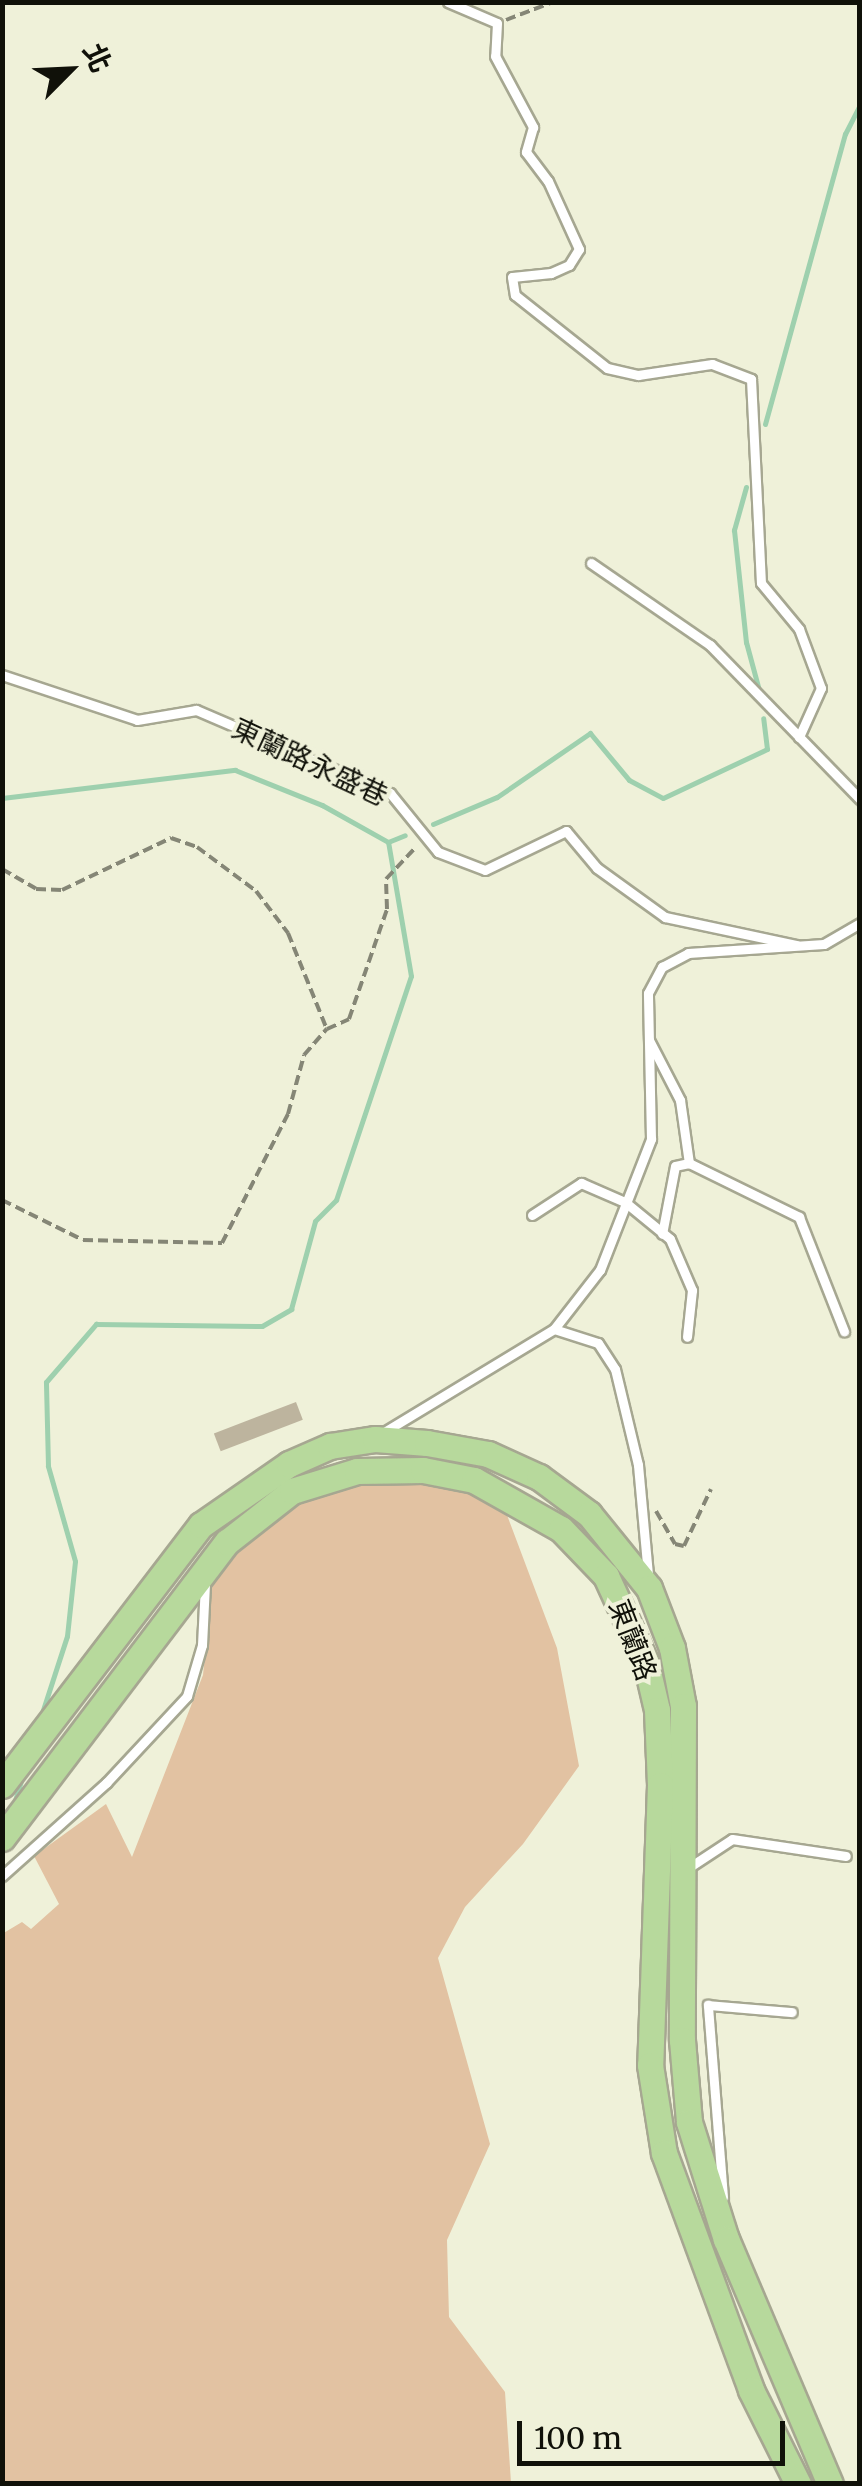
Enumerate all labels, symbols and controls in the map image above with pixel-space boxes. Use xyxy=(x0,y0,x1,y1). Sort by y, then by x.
north arrow xyxy=(20,20,120,120)
text: 北 xyxy=(75,38,120,78)
street label: 東蘭路永盛巷 xyxy=(227,711,393,813)
street label: 東蘭路 xyxy=(602,1595,664,1685)
scale bar xyxy=(522,2401,790,2463)
text: 100 m xyxy=(534,2419,622,2457)

